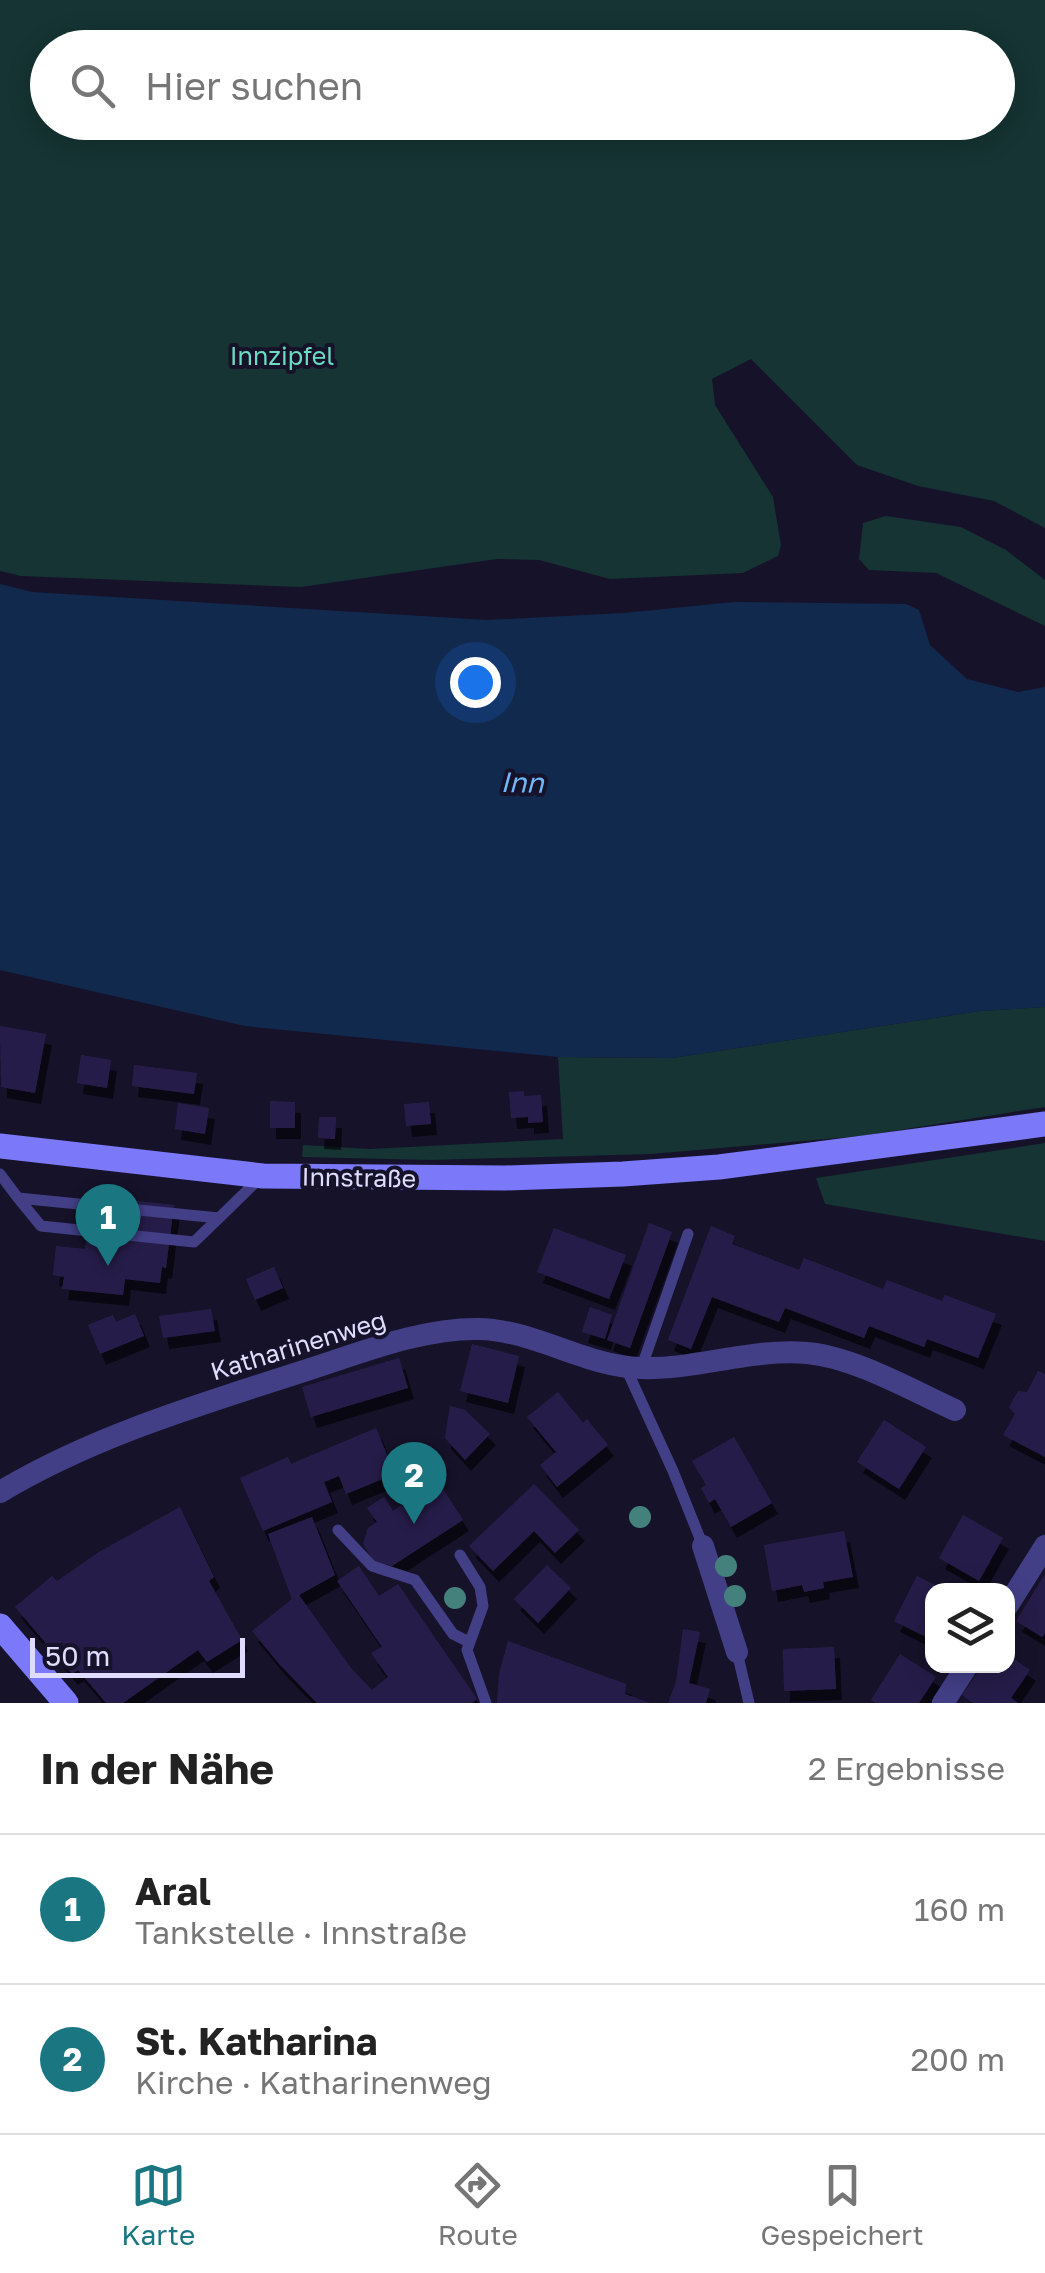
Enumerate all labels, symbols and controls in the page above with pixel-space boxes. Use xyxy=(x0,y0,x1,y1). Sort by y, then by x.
search box xyxy=(30,30,1015,140)
icon: search xyxy=(65,58,120,113)
text: Hier suchen xyxy=(145,63,363,108)
park label: Innzipfel xyxy=(230,340,334,371)
your location xyxy=(450,657,501,708)
water label: Inn xyxy=(500,765,546,799)
street label: Innstraße xyxy=(301,1161,417,1193)
pin: 1 xyxy=(76,1184,140,1266)
street label: Katharinenweg xyxy=(207,1304,389,1386)
pin: 2 xyxy=(382,1442,446,1524)
map controls xyxy=(925,1583,1015,1673)
button: layers xyxy=(925,1583,1015,1673)
scale bar xyxy=(30,1633,245,1678)
text: 50 m xyxy=(45,1639,110,1672)
text: In der Nähe xyxy=(40,1743,274,1793)
text: 2 Ergebnisse xyxy=(808,1749,1005,1787)
text: Aral xyxy=(135,1868,211,1913)
text: 1 xyxy=(64,1890,81,1928)
text: 160 m xyxy=(914,1890,1005,1928)
text: Tankstelle · Innstraße xyxy=(135,1913,467,1951)
text: St. Katharina xyxy=(135,2018,378,2063)
text: 2 xyxy=(63,2040,82,2078)
text: 200 m xyxy=(910,2040,1005,2078)
text: Kirche · Katharinenweg xyxy=(135,2063,492,2101)
tab: Karte xyxy=(121,2158,195,2251)
tab: Route xyxy=(438,2158,518,2251)
tab: Gespeichert xyxy=(760,2158,924,2251)

